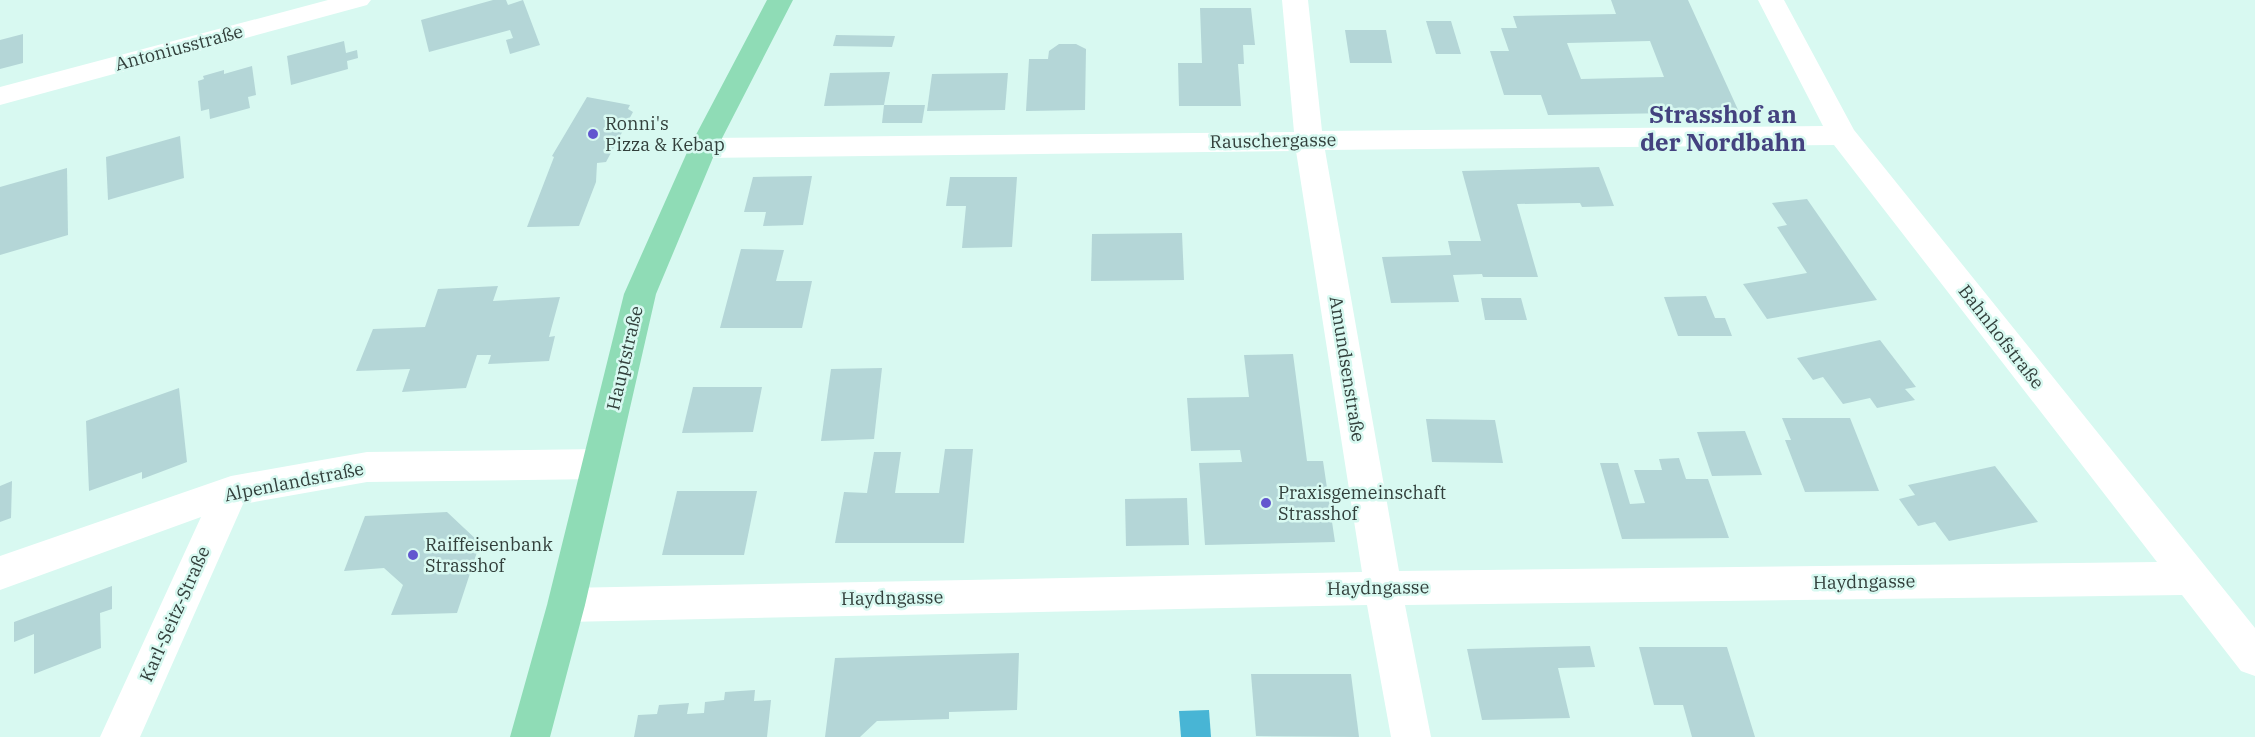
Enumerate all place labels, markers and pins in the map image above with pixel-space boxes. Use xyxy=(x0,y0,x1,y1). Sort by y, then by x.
place label: Ronni's Pizza & Kebap xyxy=(605,112,725,156)
marker: Ronni's Pizza & Kebap xyxy=(586,127,600,141)
place label: Praxisgemeinschaft Strasshof xyxy=(1278,481,1446,525)
marker: Praxisgemeinschaft Strasshof xyxy=(1259,496,1273,510)
place label: Raiffeisenbank Strasshof xyxy=(425,533,553,577)
marker: Raiffeisenbank Strasshof xyxy=(406,548,420,562)

